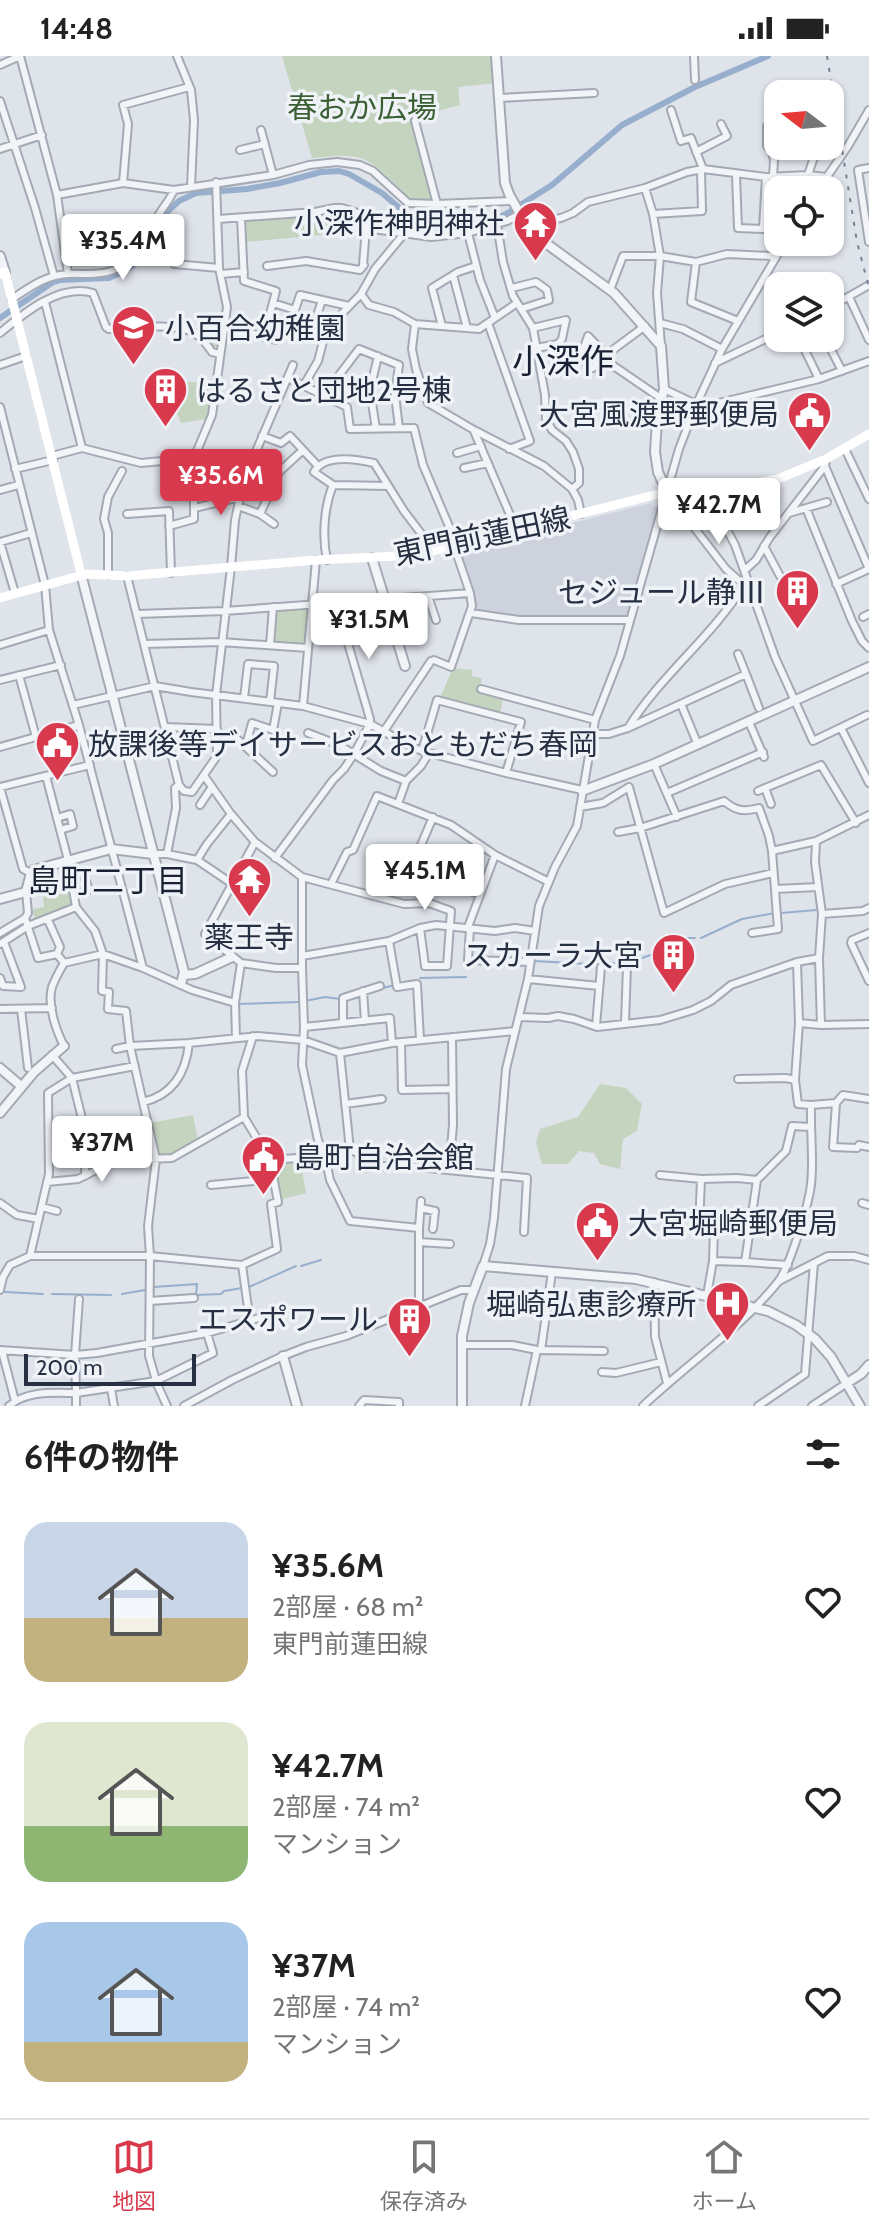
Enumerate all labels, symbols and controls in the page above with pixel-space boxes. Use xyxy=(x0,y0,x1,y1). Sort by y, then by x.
text: 14:48 xyxy=(40,10,113,47)
north arrow xyxy=(764,80,844,160)
map controls xyxy=(764,80,844,352)
park label: 春おか広場 xyxy=(287,89,437,126)
button: locate xyxy=(764,176,844,256)
temple icon: 小深作神明神社 xyxy=(511,199,559,262)
place label: 小深作神明神社 xyxy=(294,205,504,242)
pin: ¥35.4M xyxy=(58,214,188,282)
text: ¥35.4M xyxy=(79,224,167,256)
button: layers xyxy=(764,272,844,352)
school or university icon: 小百合幼稚園 xyxy=(110,304,158,367)
place label: 小百合幼稚園 xyxy=(165,310,345,347)
district label: 小深作 xyxy=(512,340,614,382)
building icon: はるさと団地2号棟 xyxy=(141,366,189,429)
place label: はるさと団地2号棟 xyxy=(196,372,452,409)
public building icon: 大宮風渡野郵便局 xyxy=(786,390,834,453)
place label: 大宮風渡野郵便局 xyxy=(539,396,779,433)
pin: ¥35.6M xyxy=(156,449,286,517)
text: ¥35.6M xyxy=(178,459,264,491)
pin: ¥42.7M xyxy=(654,478,784,546)
text: ¥42.7M xyxy=(676,488,762,520)
street label: 東門前蓮田線 xyxy=(390,499,574,573)
building icon: セジュール静Ⅲ xyxy=(773,568,821,631)
place label: セジュール静Ⅲ xyxy=(558,574,766,611)
pin: ¥31.5M xyxy=(304,593,434,661)
text: ¥31.5M xyxy=(329,603,409,635)
public building icon: 放課後等デイサービスおともだち春岡 xyxy=(33,720,81,783)
place label: 放課後等デイサービスおともだち春岡 xyxy=(88,726,598,763)
pin: ¥45.1M xyxy=(360,844,490,912)
text: ¥45.1M xyxy=(384,854,466,886)
temple icon: 薬王寺 xyxy=(225,855,273,918)
district label: 島町二丁目 xyxy=(28,861,188,900)
place label: 薬王寺 xyxy=(204,919,294,956)
building icon: スカーラ大宮 xyxy=(650,931,698,994)
place label: スカーラ大宮 xyxy=(463,937,643,974)
pin: ¥37M xyxy=(55,1116,149,1184)
text: ¥37M xyxy=(70,1126,134,1158)
public building icon: 島町自治会館 xyxy=(239,1133,287,1196)
place label: 島町自治会館 xyxy=(294,1139,474,1176)
public building icon: 大宮堀崎郵便局 xyxy=(573,1199,621,1262)
place label: 大宮堀崎郵便局 xyxy=(628,1205,838,1242)
hospital icon: 堀崎弘恵診療所 xyxy=(703,1280,751,1343)
place label: 堀崎弘恵診療所 xyxy=(486,1286,696,1323)
building icon: エスポワール xyxy=(385,1295,433,1358)
place label: エスポワール xyxy=(198,1301,378,1338)
scale bar xyxy=(24,1350,196,1386)
text: 200 m xyxy=(36,1354,102,1381)
icon: filters xyxy=(801,1432,845,1476)
text: 6件の物件 xyxy=(24,1436,179,1478)
text: ¥35.6M xyxy=(272,1544,384,1586)
icon: home xyxy=(88,1554,184,1650)
icon: heart xyxy=(801,1580,845,1624)
text: 2部屋 · 68 m² xyxy=(272,1591,423,1623)
text: 東門前蓮田線 xyxy=(272,1628,428,1660)
text: ¥42.7M xyxy=(272,1744,384,1786)
icon: home xyxy=(88,1754,184,1850)
icon: heart xyxy=(801,1780,845,1824)
text: 2部屋 · 74 m² xyxy=(272,1791,420,1823)
text: マンション xyxy=(272,1828,402,1860)
text: ¥37M xyxy=(272,1944,356,1986)
icon: home xyxy=(88,1954,184,2050)
icon: heart xyxy=(801,1980,845,2024)
text: 2部屋 · 74 m² xyxy=(272,1991,420,2023)
text: マンション xyxy=(272,2028,402,2060)
tab: 地図 xyxy=(112,2135,156,2215)
tab: 保存済み xyxy=(380,2135,468,2215)
tab: ホーム xyxy=(692,2135,757,2215)

